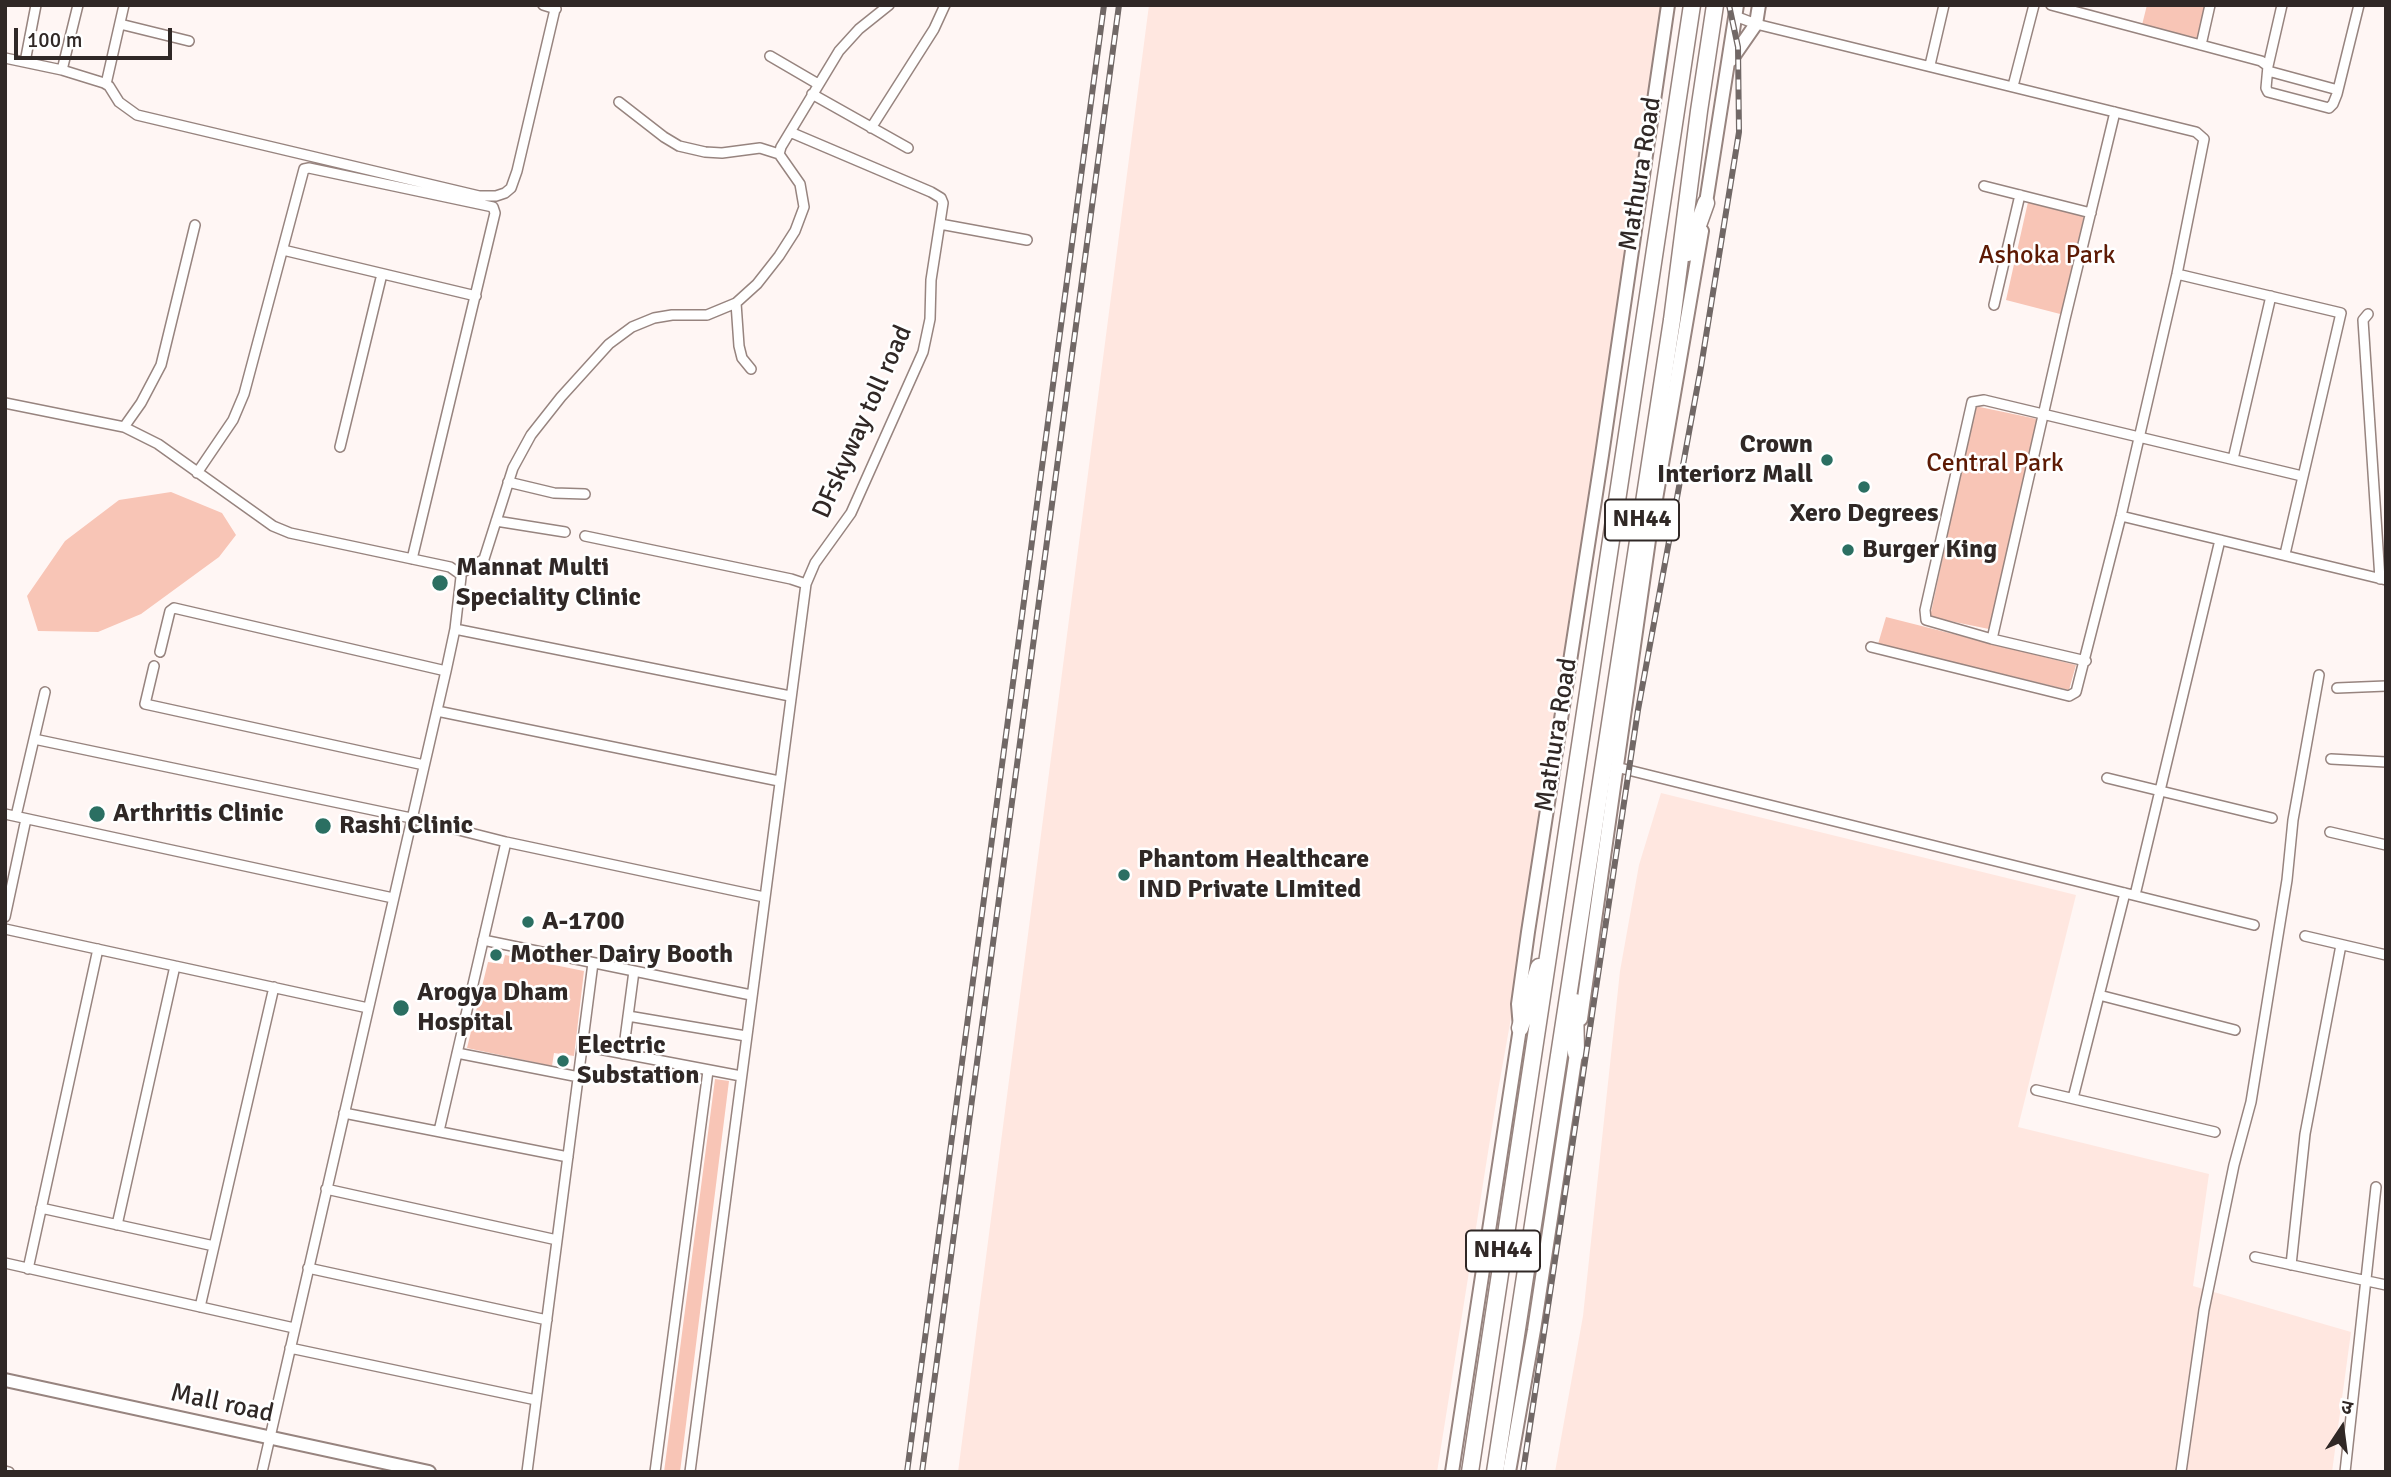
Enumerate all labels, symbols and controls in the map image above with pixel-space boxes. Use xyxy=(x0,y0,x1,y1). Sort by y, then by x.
scale bar xyxy=(18,14,175,58)
text: 100 m xyxy=(27,27,82,53)
street label: Mathura Road xyxy=(1613,95,1669,253)
park label: Ashoka Park xyxy=(1979,240,2115,272)
street label: DFskyway toll road xyxy=(806,321,920,523)
place label: Crown Interiorz Mall xyxy=(1657,429,1813,490)
park label: Central Park xyxy=(1926,448,2064,480)
marker: Crown Interiorz Mall xyxy=(1819,452,1835,468)
marker: Xero Degrees xyxy=(1856,479,1872,495)
place label: Xero Degrees xyxy=(1789,498,1939,530)
road number: NH44 xyxy=(1605,500,1679,540)
place label: Burger King xyxy=(1862,534,1997,566)
marker: Burger King xyxy=(1840,542,1856,558)
place label: Mannat Multi Speciality Clinic xyxy=(456,552,641,614)
marker: Mannat Multi Speciality Clinic xyxy=(430,573,450,593)
street label: Mathura Road xyxy=(1529,656,1585,814)
place label: Arthritis Clinic xyxy=(113,798,284,830)
marker: Arthritis Clinic xyxy=(87,804,107,824)
place label: Rashi Clinic xyxy=(339,810,473,842)
marker: Rashi Clinic xyxy=(313,816,333,836)
place label: Phantom Healthcare IND Private LImited xyxy=(1138,844,1369,906)
marker: Phantom Healthcare IND Private LImited xyxy=(1116,867,1132,883)
place label: A-1700 xyxy=(542,906,625,938)
marker: A-1700 xyxy=(520,914,536,930)
place label: Mother Dairy Booth xyxy=(510,939,733,971)
marker: Mother Dairy Booth xyxy=(488,947,504,963)
place label: Arogya Dham Hospital xyxy=(417,977,569,1038)
marker: Arogya Dham Hospital xyxy=(391,998,411,1018)
place label: Electric Substation xyxy=(577,1030,699,1092)
marker: Electric Substation xyxy=(555,1053,571,1069)
road number: NH44 xyxy=(1466,1231,1540,1272)
street label: Mall road xyxy=(168,1378,276,1430)
north arrow xyxy=(2307,1393,2377,1463)
text: उ xyxy=(2339,1395,2355,1420)

